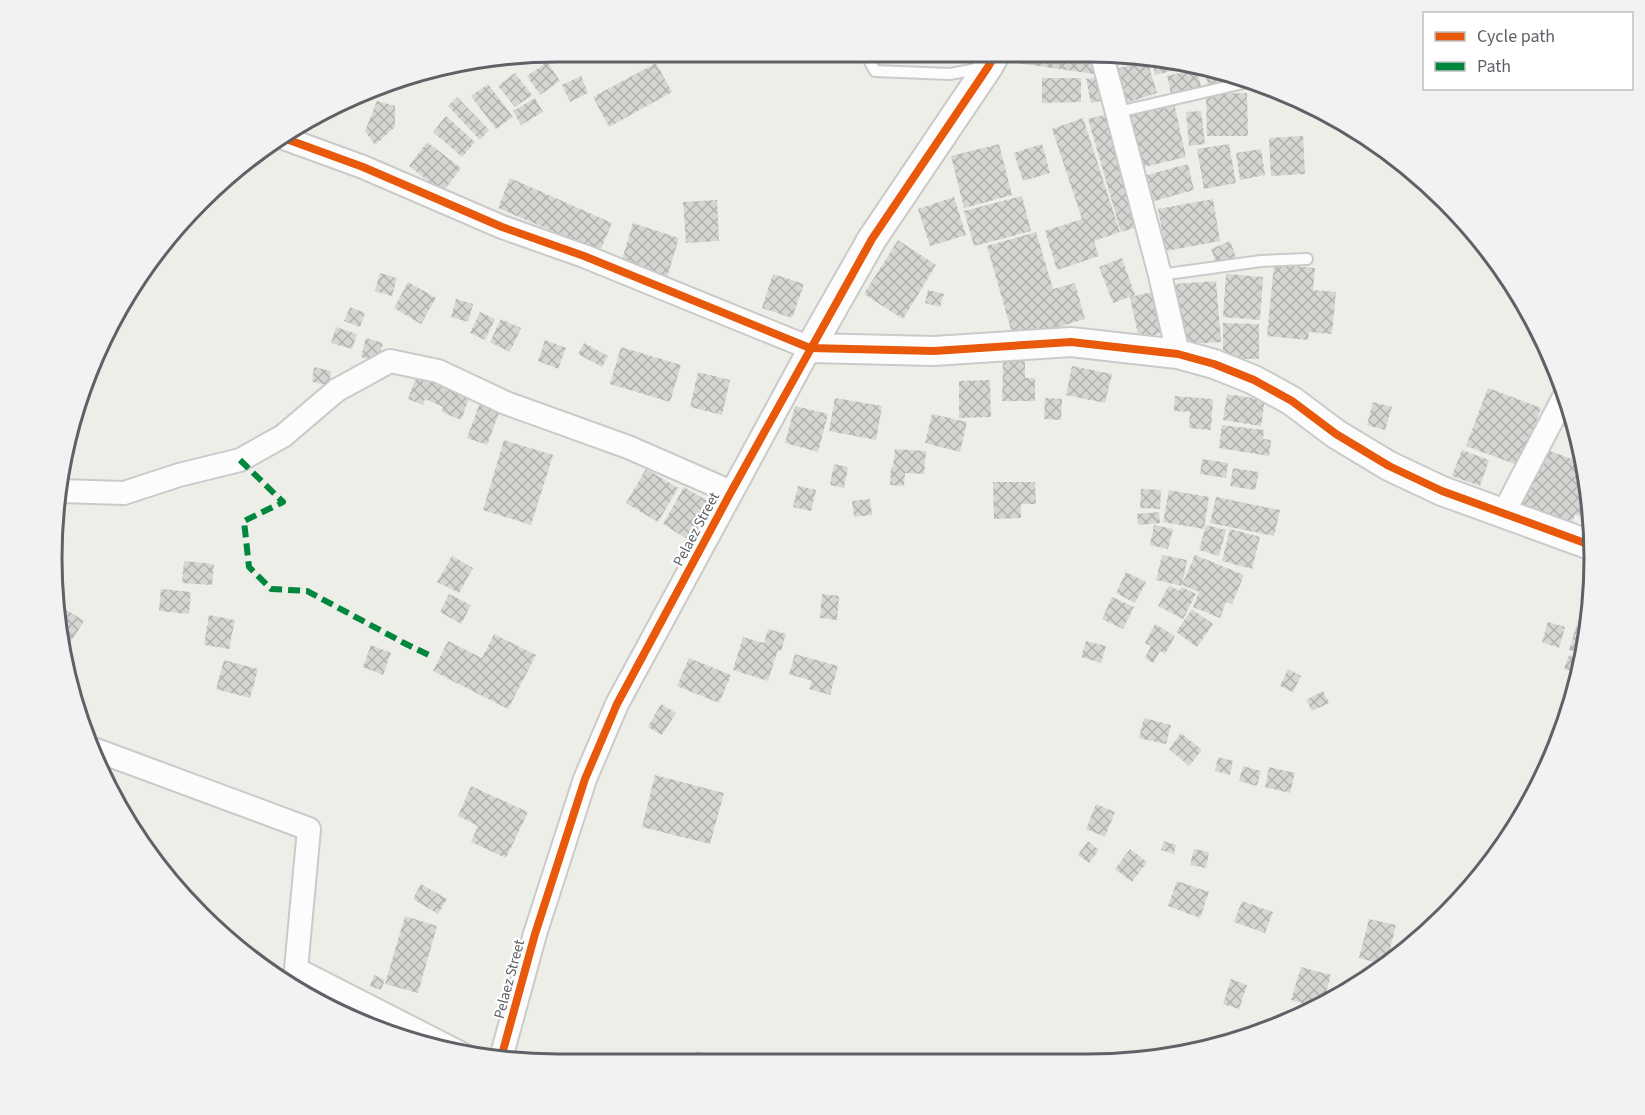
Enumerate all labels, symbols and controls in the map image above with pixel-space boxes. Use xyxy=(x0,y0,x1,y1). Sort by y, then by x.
legend xyxy=(1423,12,1633,90)
text: Cycle path xyxy=(1477,24,1555,49)
text: Path xyxy=(1477,54,1511,79)
street label: Pelaez Street xyxy=(668,488,725,570)
street label: Pelaez Street xyxy=(489,937,530,1021)

